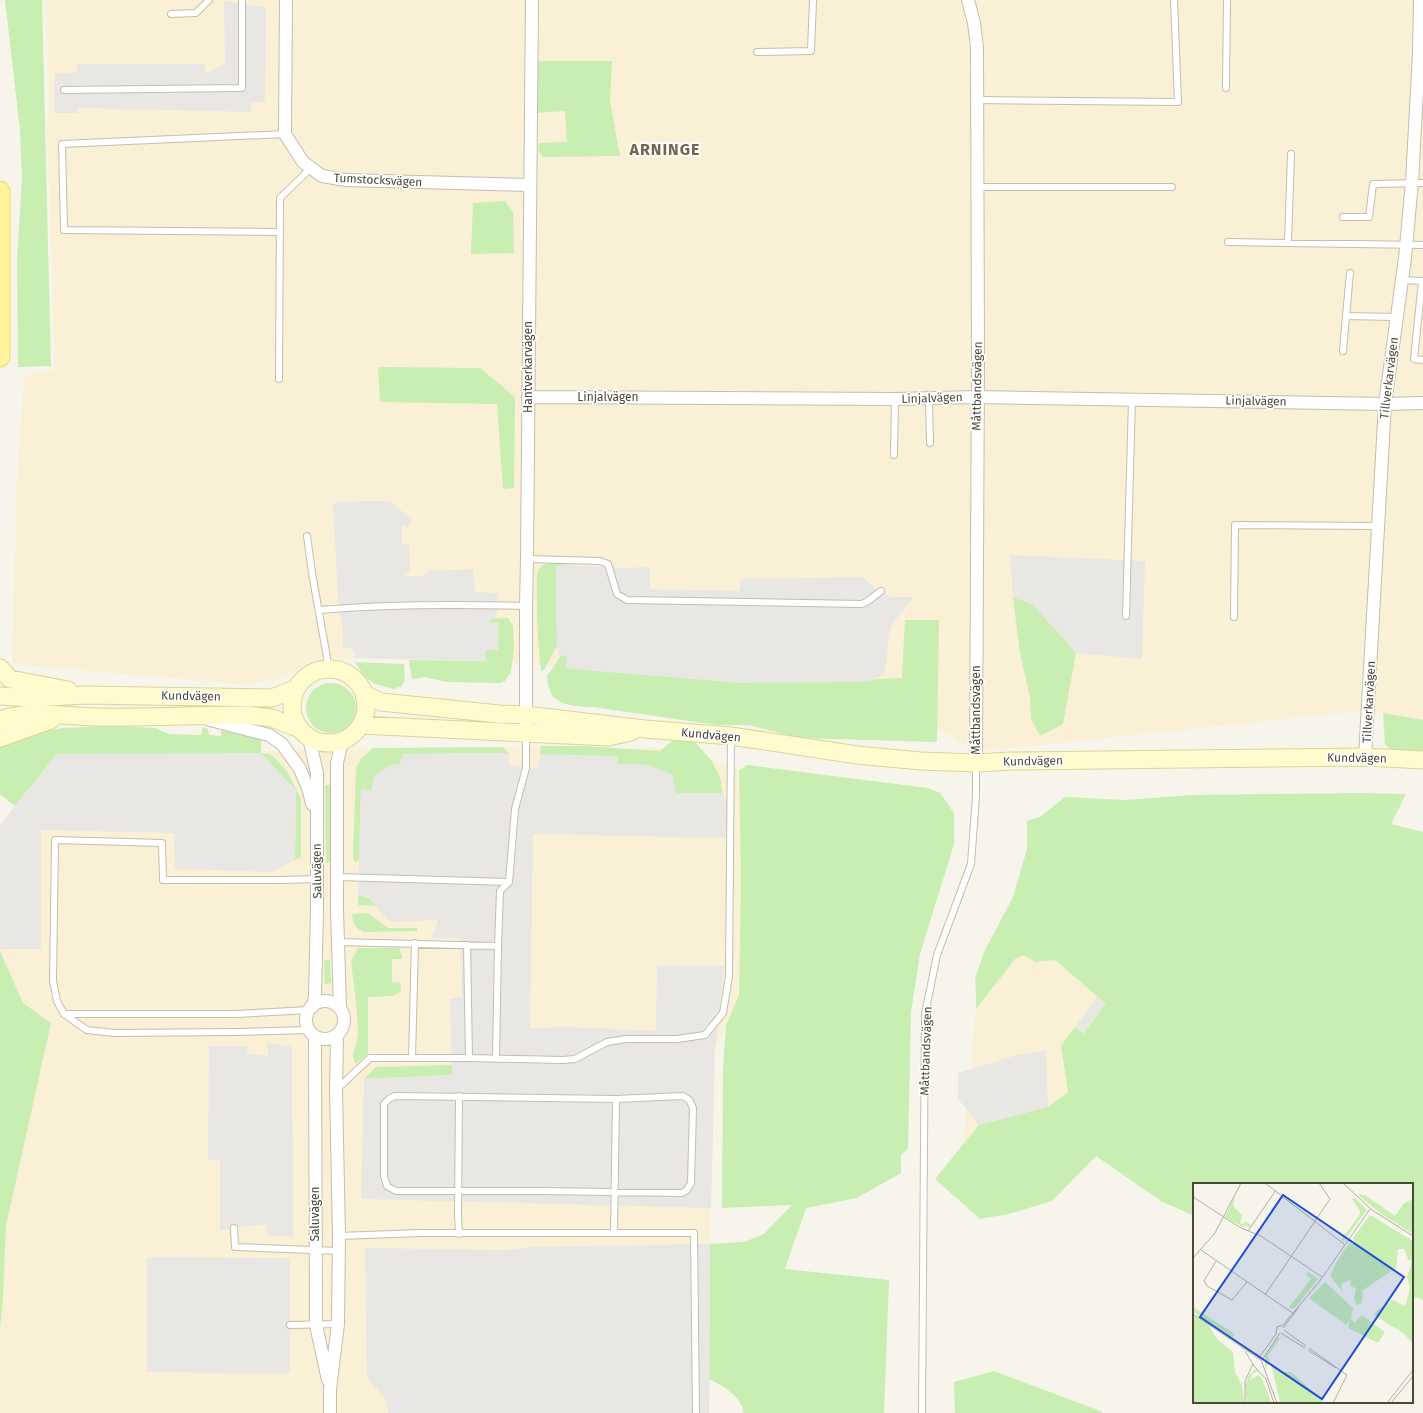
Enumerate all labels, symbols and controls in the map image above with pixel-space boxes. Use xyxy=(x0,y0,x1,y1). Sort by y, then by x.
district label: ARNINGE xyxy=(629,140,700,159)
street label: Tumstocksvägen xyxy=(333,171,423,189)
street label: Hantverkarvägen xyxy=(521,321,535,413)
street label: Tillverkarvägen xyxy=(1377,336,1401,420)
street label: Måttbandsvägen xyxy=(969,341,985,431)
street label: Linjalvägen xyxy=(577,390,639,404)
street label: Linjalvägen xyxy=(901,390,963,406)
street label: Linjalvägen xyxy=(1225,393,1287,409)
street label: Tillverkarvägen xyxy=(1360,660,1378,744)
street label: Måttbandsvägen xyxy=(969,665,983,755)
street label: Kundvägen xyxy=(161,688,221,704)
street label: Kundvägen xyxy=(681,725,741,745)
street label: Kundvägen xyxy=(1327,750,1387,766)
street label: Kundvägen xyxy=(1003,753,1063,769)
street label: Saluvägen xyxy=(310,843,324,899)
street label: Måttbandsvägen xyxy=(917,1006,935,1096)
inset map xyxy=(1193,1183,1413,1403)
street label: Saluvägen xyxy=(308,1186,322,1242)

